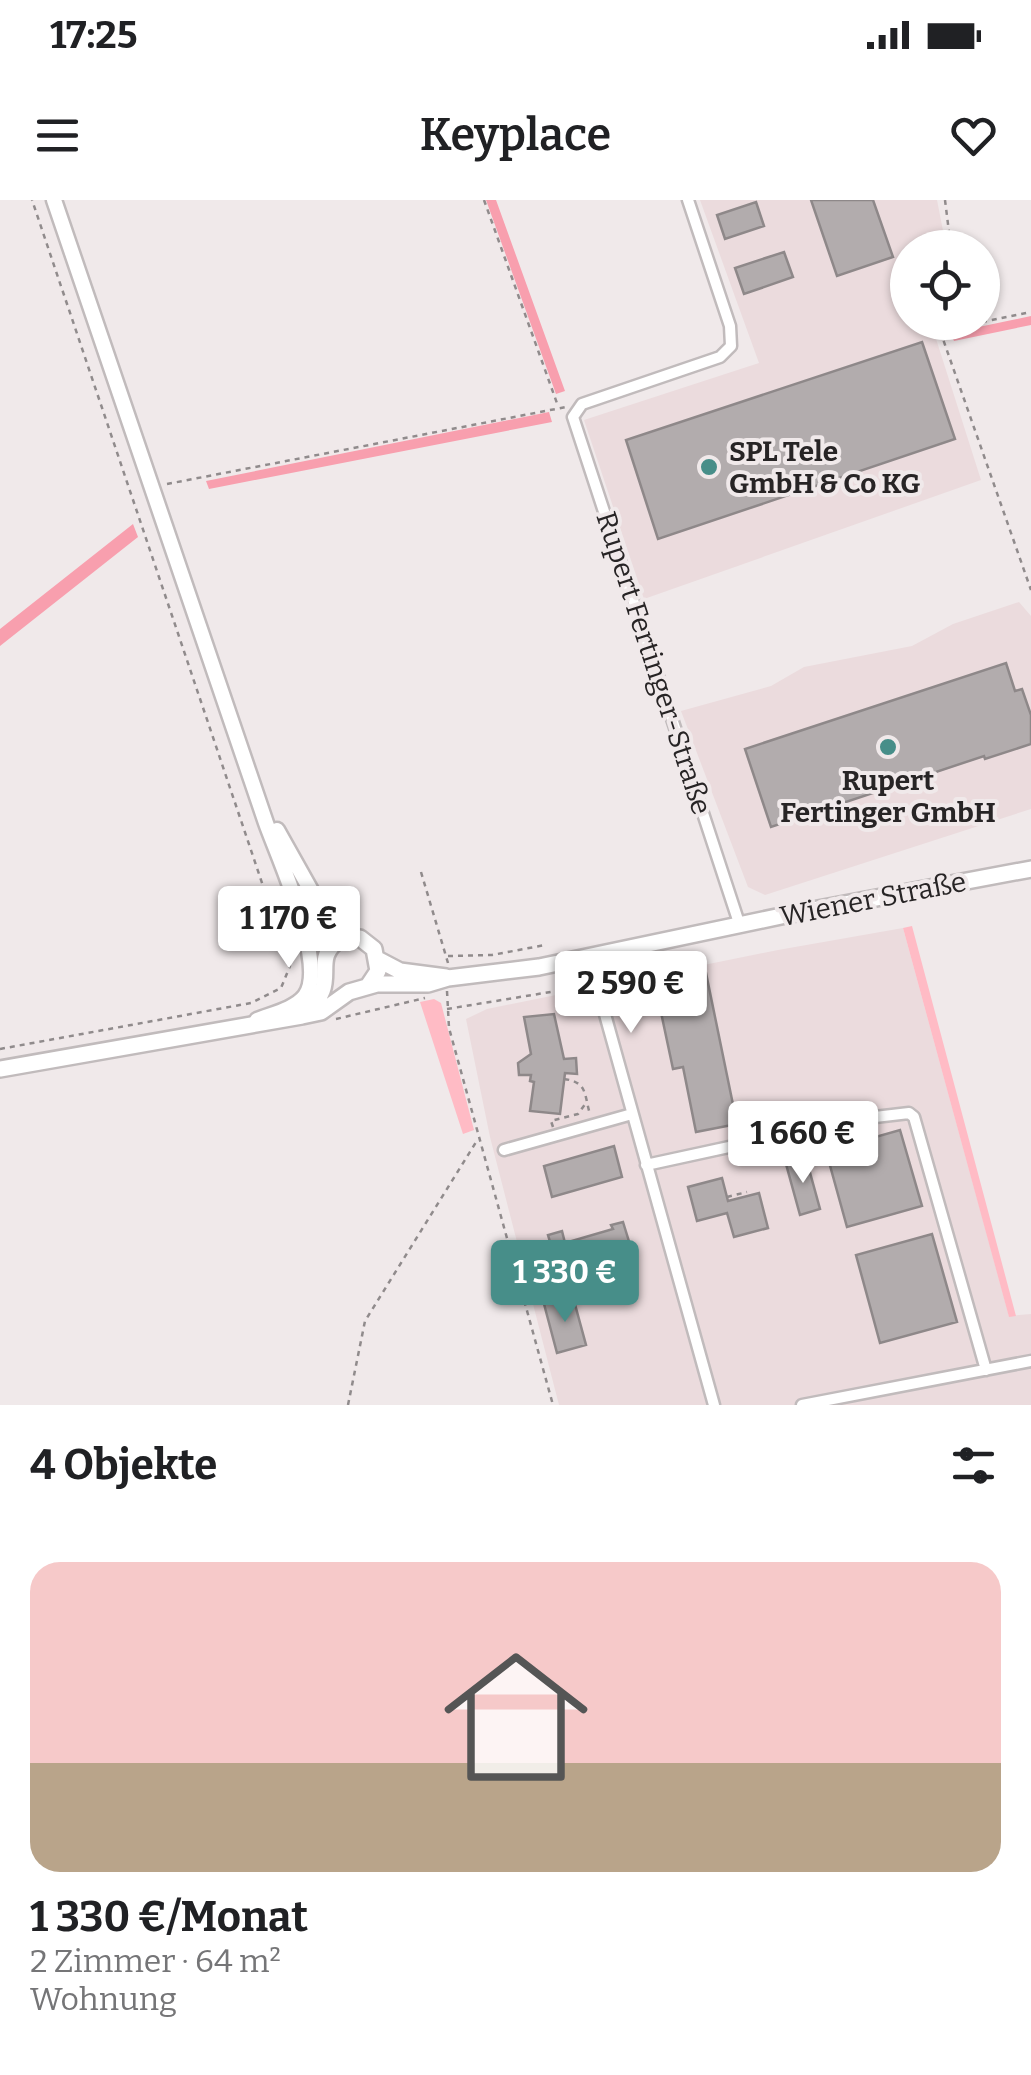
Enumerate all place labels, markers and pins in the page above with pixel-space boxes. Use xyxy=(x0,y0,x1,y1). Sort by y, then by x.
place label: SPL Tele GmbH & Co KG xyxy=(729,435,920,500)
marker: SPL Tele GmbH & Co KG xyxy=(698,456,720,478)
marker: Rupert Fertinger GmbH xyxy=(877,736,899,758)
place label: Rupert Fertinger GmbH xyxy=(780,764,996,829)
pin: 1 170 € xyxy=(197,886,381,971)
pin: 2 590 € xyxy=(539,951,723,1036)
pin: 1 660 € xyxy=(711,1101,895,1186)
pin: 1 330 € xyxy=(473,1240,657,1325)

